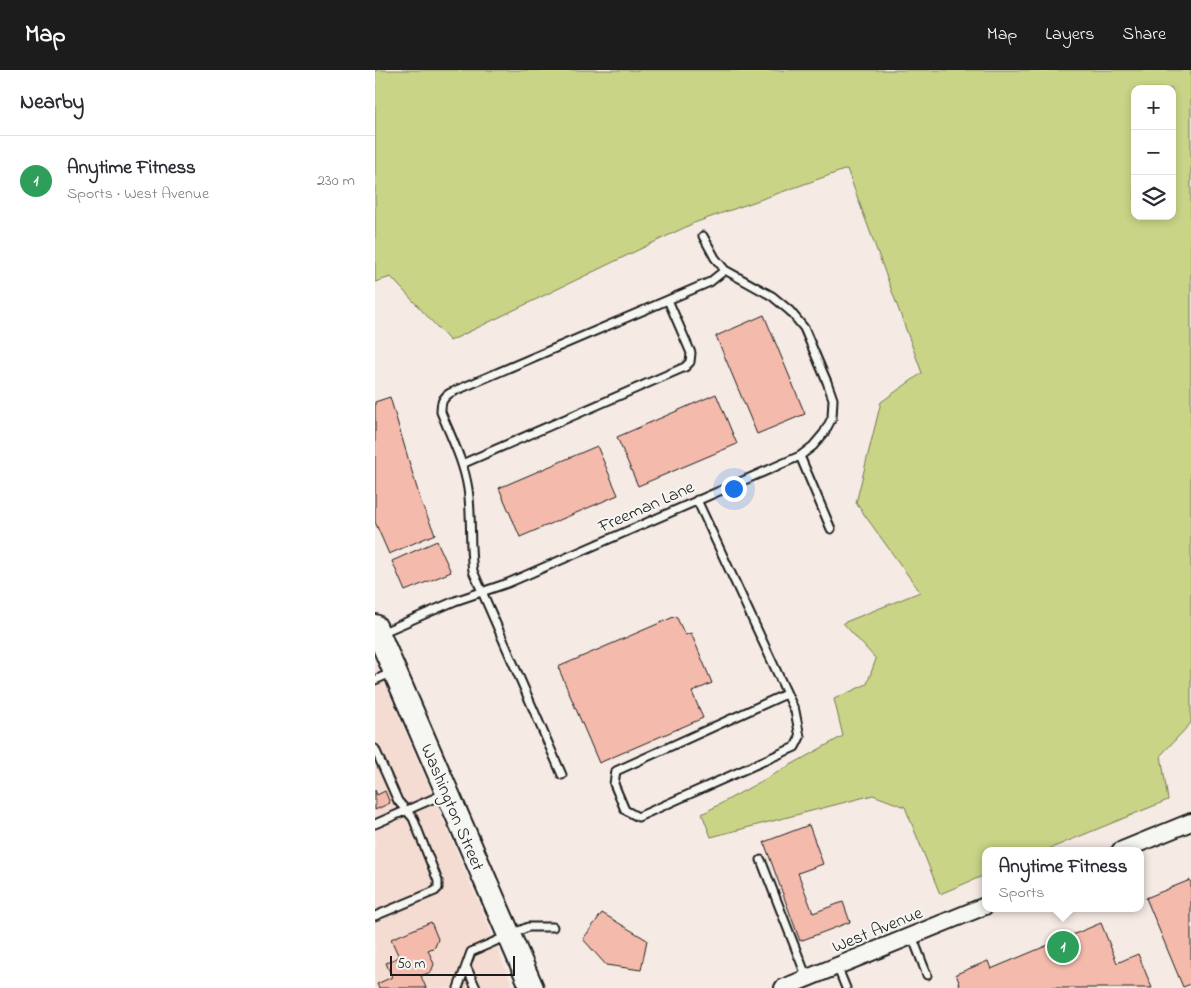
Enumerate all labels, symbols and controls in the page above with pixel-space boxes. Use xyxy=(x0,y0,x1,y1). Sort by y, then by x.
text: Map xyxy=(25,18,66,53)
text: Map xyxy=(987,22,1017,48)
text: Layers xyxy=(1045,22,1095,48)
text: Share xyxy=(1123,22,1166,48)
map controls xyxy=(1131,85,1176,220)
button: + xyxy=(1131,85,1176,130)
text: Nearby xyxy=(20,88,84,118)
button: − xyxy=(1131,130,1176,175)
text: Anytime Fitness xyxy=(67,155,196,182)
text: 1 xyxy=(33,169,39,193)
text: 230 m xyxy=(317,169,355,193)
button: layers xyxy=(1131,175,1176,220)
text: Sports · West Avenue xyxy=(67,182,209,206)
street label: Freeman Lane xyxy=(594,475,700,541)
your location xyxy=(721,476,747,502)
street label: Washington Street xyxy=(412,740,490,876)
popup xyxy=(982,847,1144,912)
text: Anytime Fitness xyxy=(999,854,1127,881)
text: Sports xyxy=(999,881,1044,905)
street label: West Avenue xyxy=(829,901,928,961)
pin: 1 xyxy=(1047,928,1079,966)
scale bar xyxy=(390,953,515,976)
text: 50 m xyxy=(397,954,425,975)

